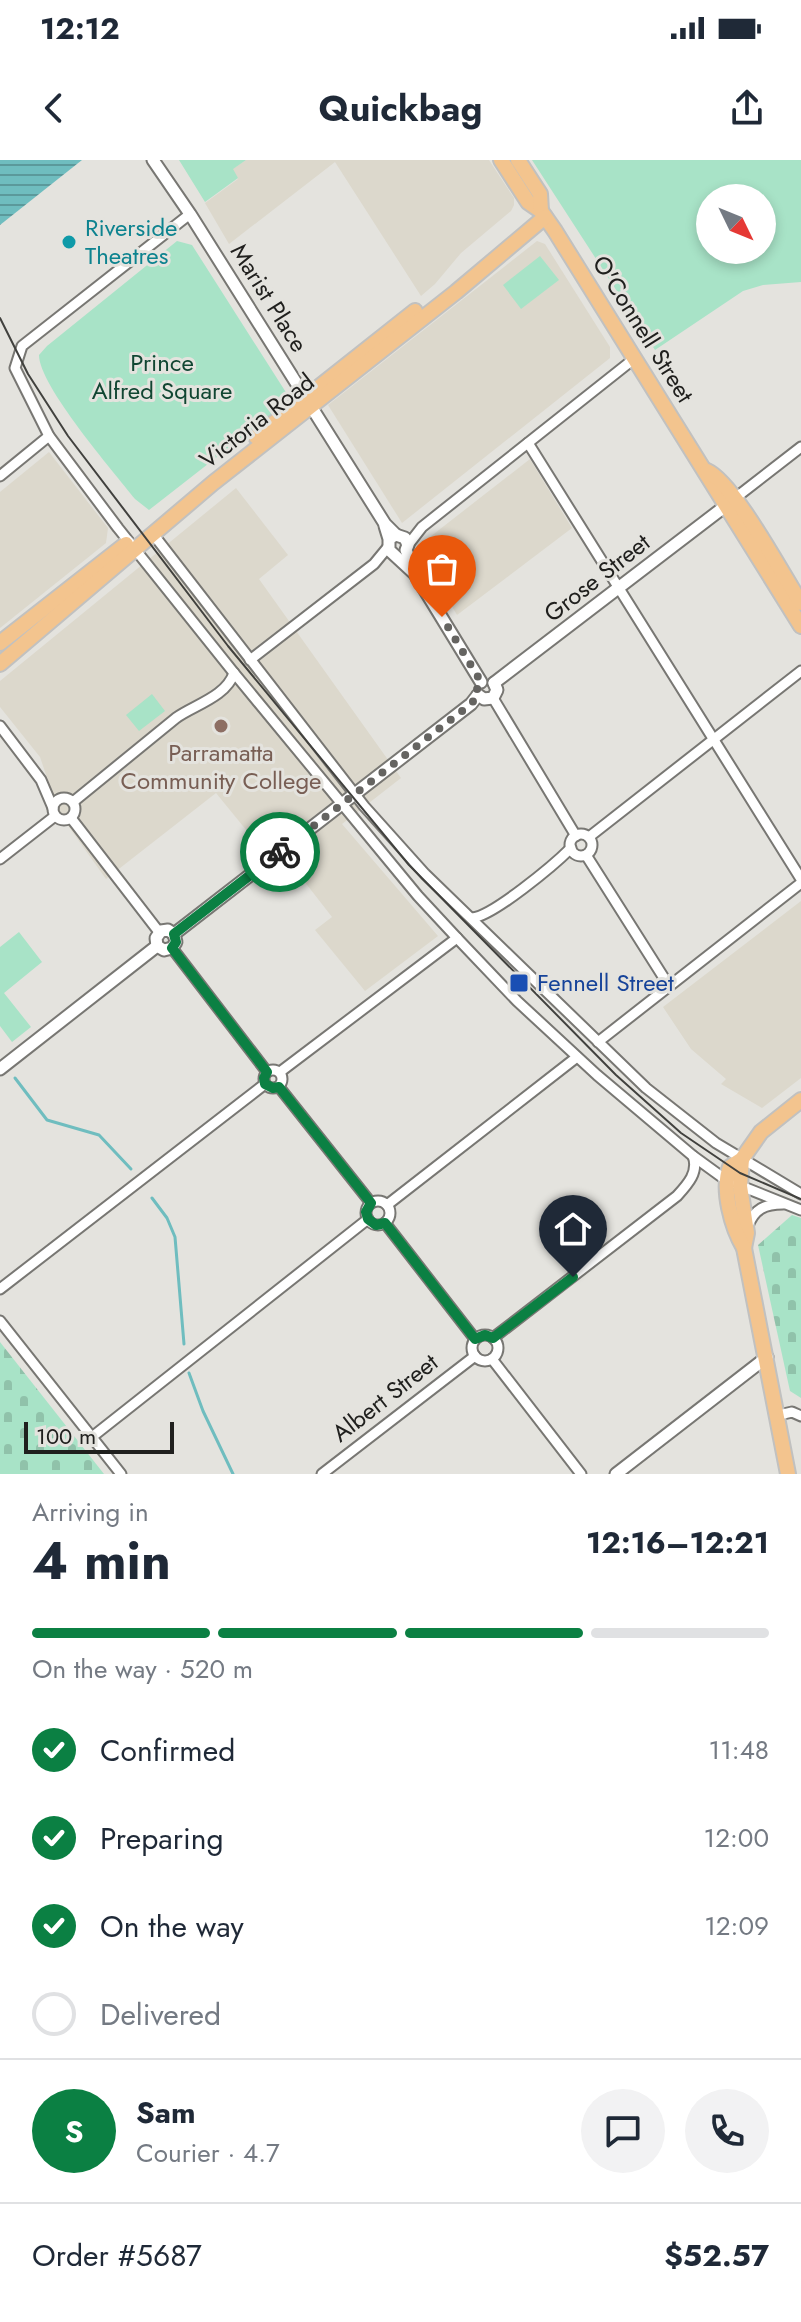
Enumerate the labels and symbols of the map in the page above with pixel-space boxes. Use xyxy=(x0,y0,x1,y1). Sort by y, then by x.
north arrow xyxy=(696,184,776,264)
place label: Riverside Theatres xyxy=(85,210,177,273)
marker: Riverside Theatres xyxy=(60,233,78,251)
street label: Marist Place xyxy=(222,237,317,359)
street label: O'Connell Street xyxy=(584,248,703,409)
park label: Prince Alfred Square xyxy=(92,345,232,408)
street label: Victoria Road xyxy=(192,365,322,477)
street label: Grose Street xyxy=(536,525,657,630)
pin xyxy=(408,535,476,617)
marker: Parramatta Community College xyxy=(212,717,230,735)
place label: Parramatta Community College xyxy=(121,735,321,798)
courier xyxy=(240,812,320,892)
place label: Fennell Street xyxy=(537,965,674,1000)
marker: Fennell Street xyxy=(508,972,530,994)
pin xyxy=(539,1195,607,1277)
street label: Albert Street xyxy=(324,1345,445,1450)
scale bar xyxy=(24,1418,174,1454)

